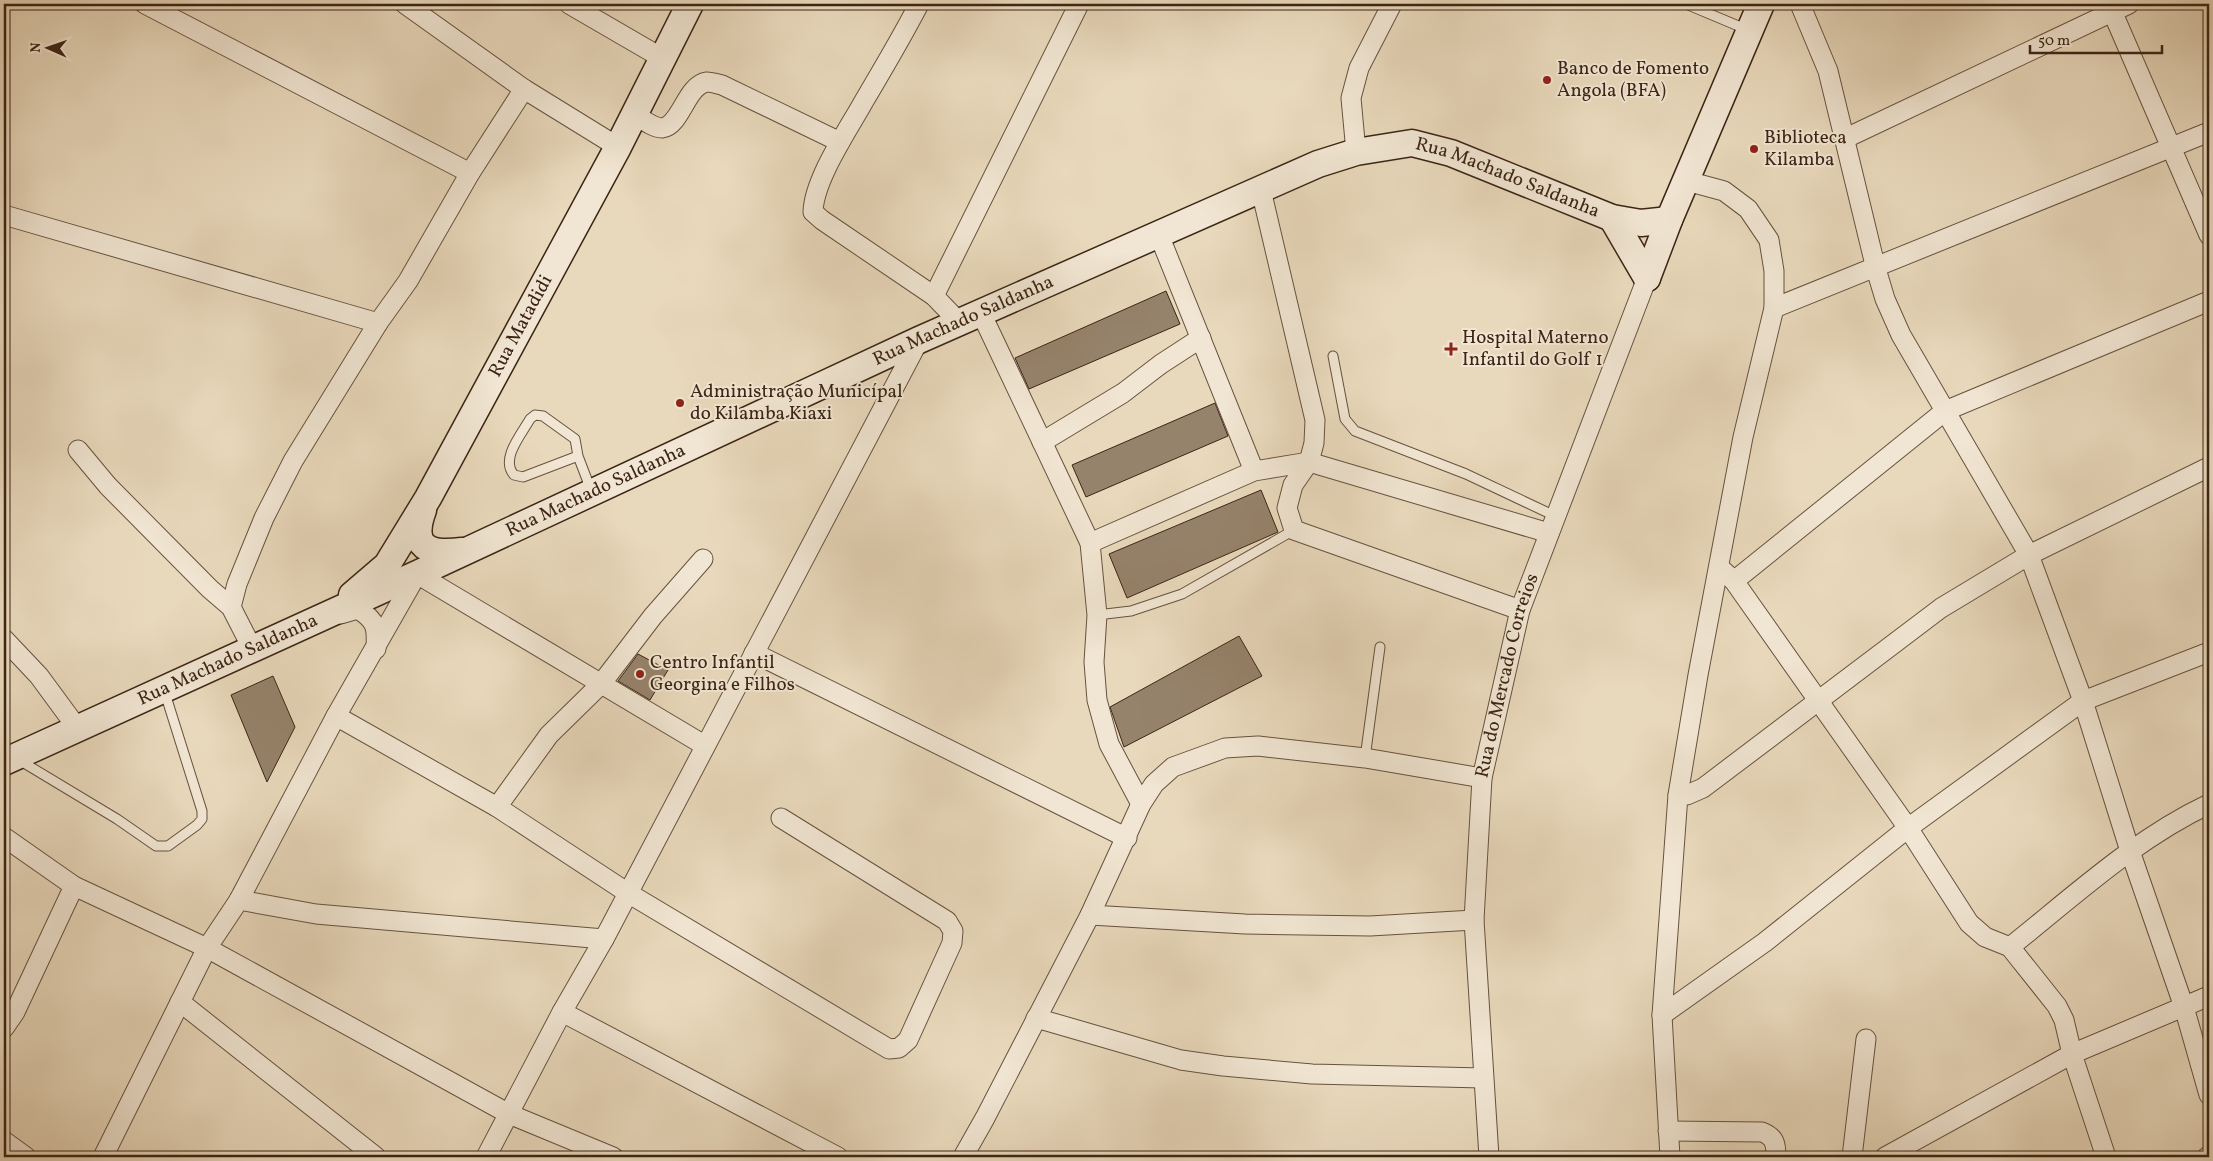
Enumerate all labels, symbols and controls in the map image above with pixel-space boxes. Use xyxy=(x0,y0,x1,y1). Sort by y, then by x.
north arrow xyxy=(22,22,72,72)
scale bar xyxy=(2030,22,2163,54)
text: 50 m xyxy=(2038,31,2070,52)
text: N xyxy=(27,42,46,53)
place label: Banco de Fomento Angola (BFA) xyxy=(1557,56,1709,104)
marker: Banco de Fomento Angola (BFA) xyxy=(1541,74,1553,86)
place label: Biblioteca Kilamba xyxy=(1764,125,1847,173)
street label: Rua Machado Saldanha xyxy=(1413,131,1604,225)
marker: Biblioteca Kilamba xyxy=(1748,143,1760,155)
street label: Rua Machado Saldanha xyxy=(869,269,1058,373)
street label: Rua Matadidi xyxy=(483,270,559,382)
place label: Hospital Materno Infantil do Golf 1 xyxy=(1462,325,1609,373)
marker: Hospital Materno Infantil do Golf 1 xyxy=(1444,342,1458,356)
place label: Administração Municípal do Kilamba Kiaxi xyxy=(690,379,903,427)
marker: Administração Municípal do Kilamba Kiaxi xyxy=(674,397,686,409)
street label: Rua Machado Saldanha xyxy=(502,438,690,544)
street label: Rua do Mercado Correios xyxy=(1469,570,1546,781)
street label: Rua Machado Saldanha xyxy=(133,608,322,712)
place label: Centro Infantil Georgina e Filhos xyxy=(650,650,795,698)
marker: Centro Infantil Georgina e Filhos xyxy=(634,668,646,680)

